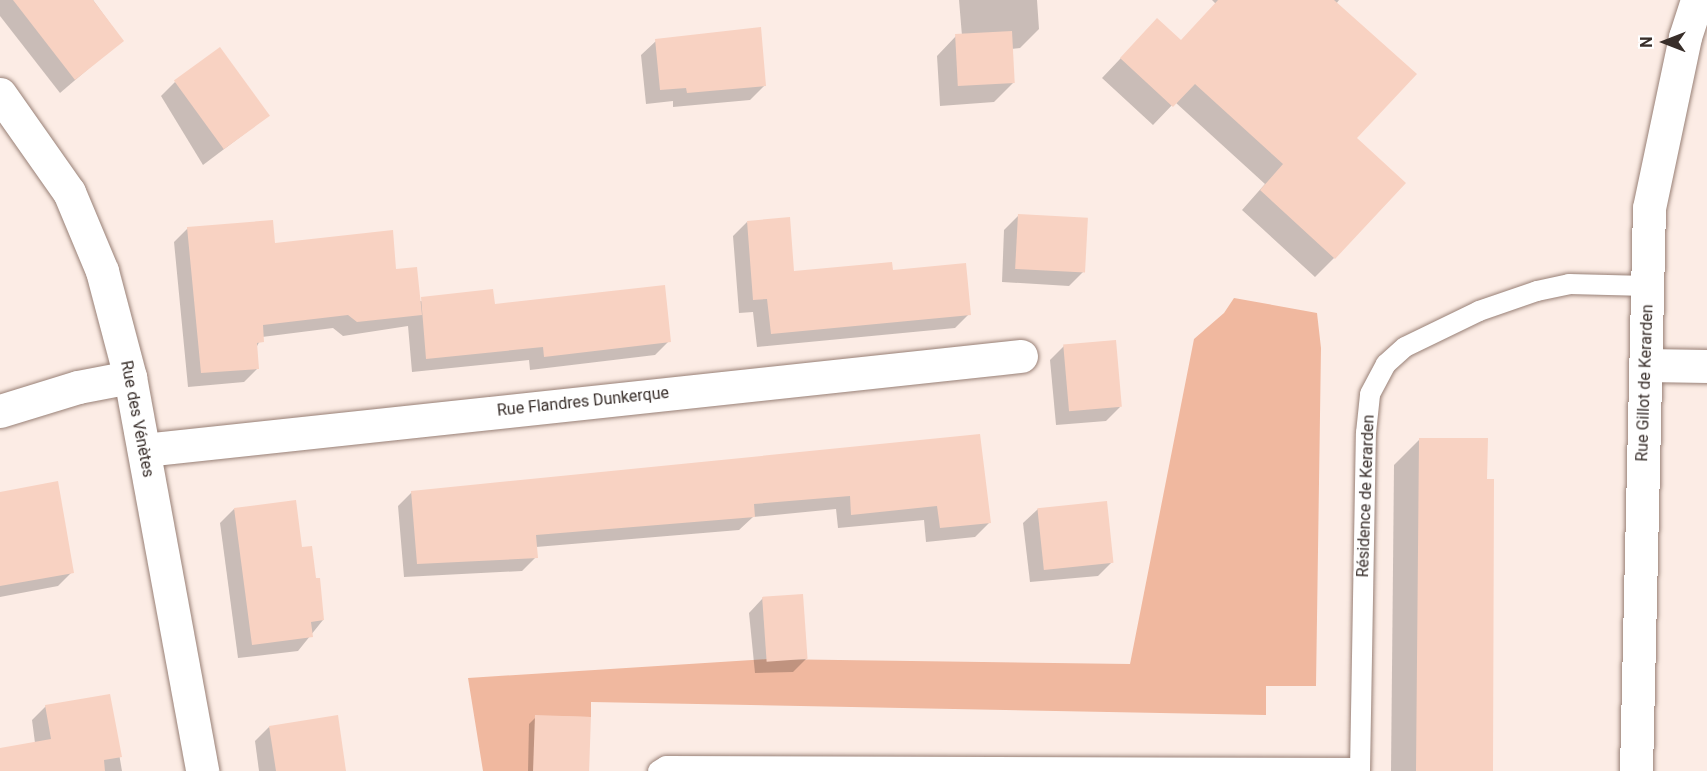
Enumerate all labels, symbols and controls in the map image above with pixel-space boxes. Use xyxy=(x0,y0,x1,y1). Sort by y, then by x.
north arrow xyxy=(1635,12,1695,72)
text: N xyxy=(1637,36,1656,48)
street label: Rue Gillot de Kerarden xyxy=(1633,304,1657,462)
street label: Rue des Vénètes xyxy=(116,359,158,479)
street label: Rue Flandres Dunkerque xyxy=(496,383,670,421)
street label: Résidence de Kerarden xyxy=(1354,414,1378,578)

